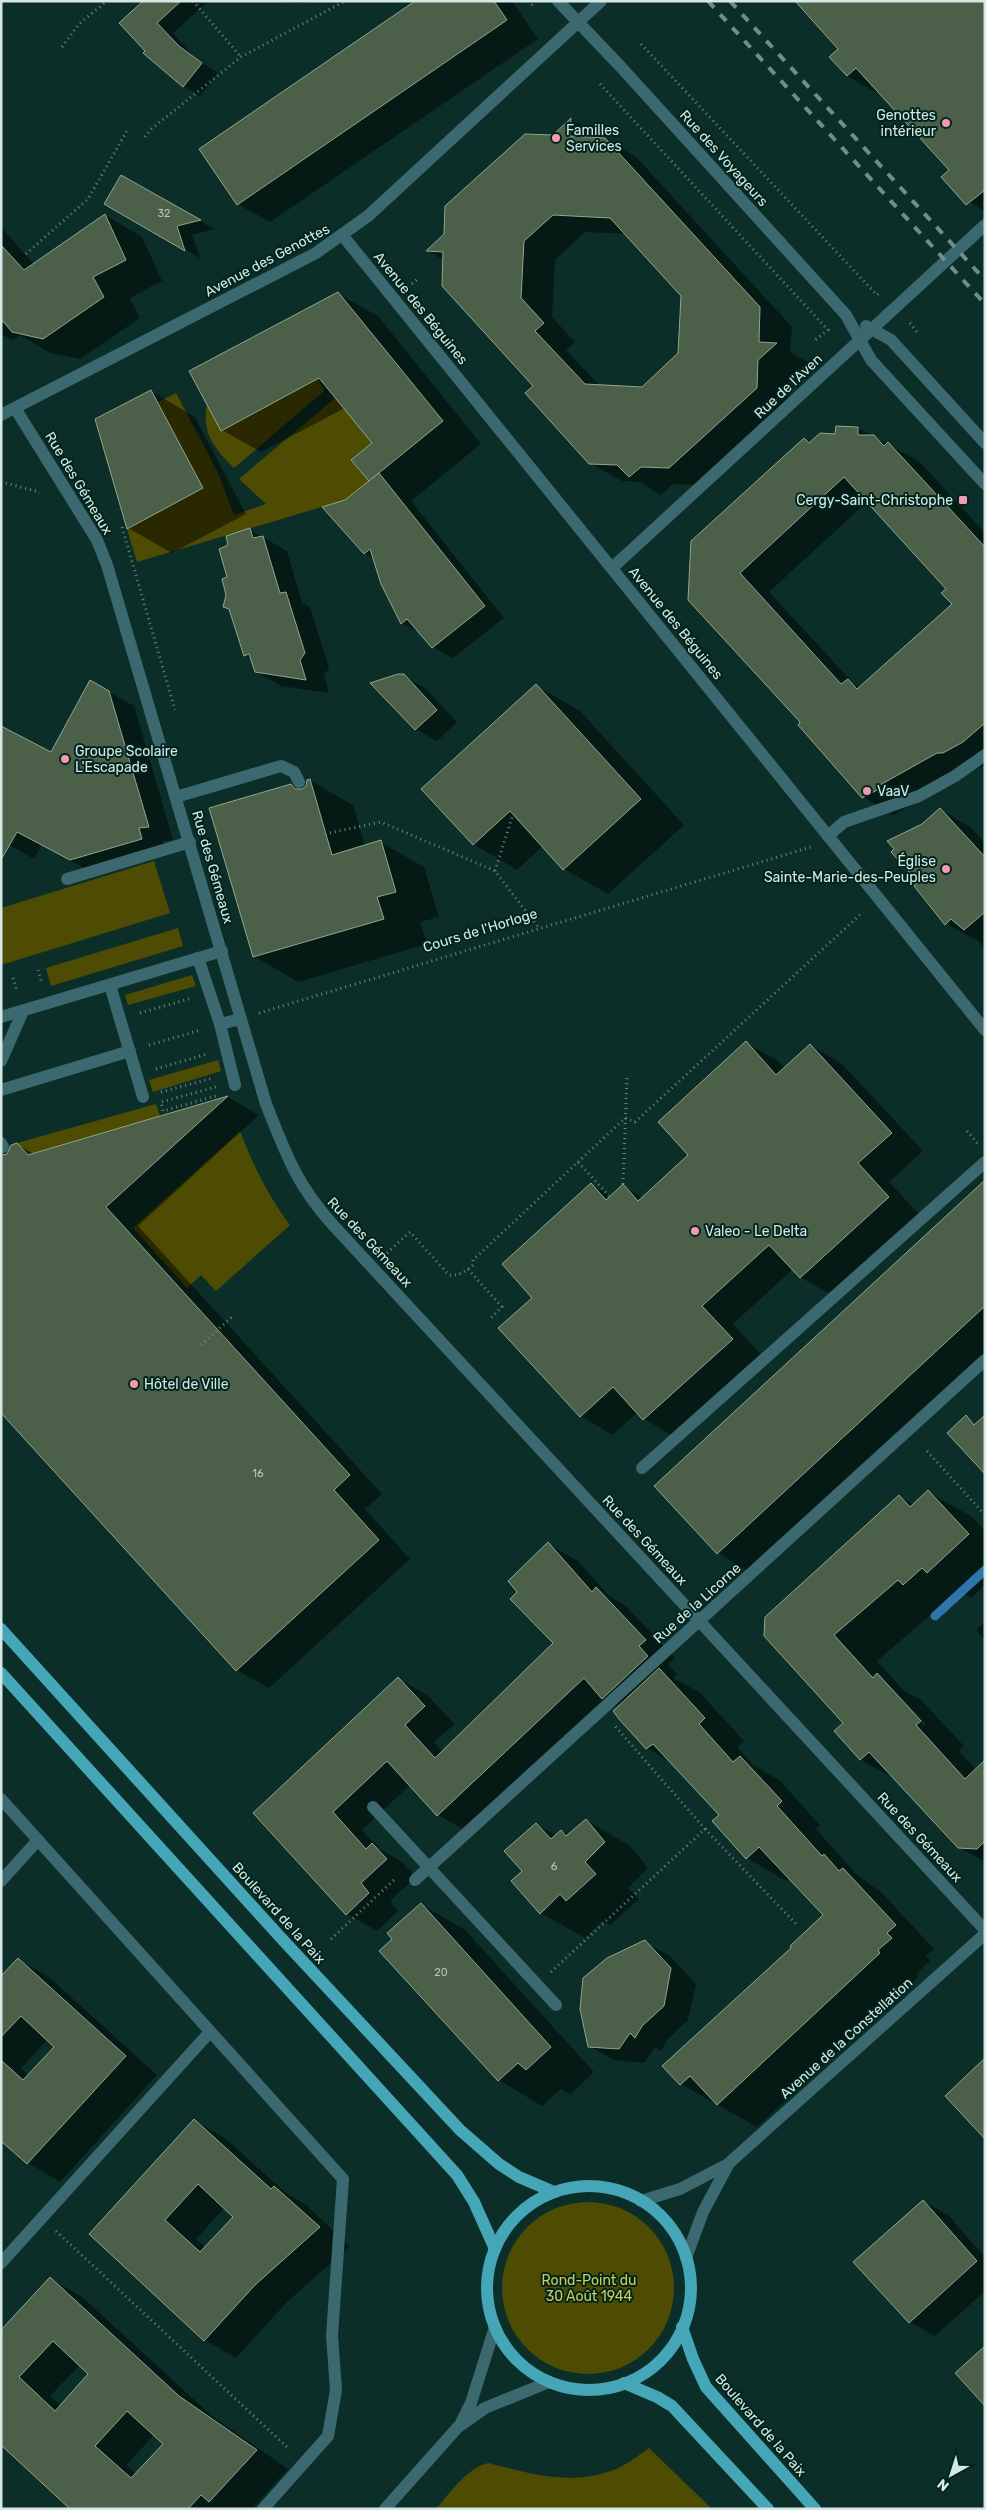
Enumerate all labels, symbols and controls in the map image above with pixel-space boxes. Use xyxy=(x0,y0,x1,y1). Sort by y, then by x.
street label: Rue des Voyageurs xyxy=(676,107,771,210)
place label: Genottes intérieur xyxy=(876,107,937,140)
marker: Genottes intérieur xyxy=(940,117,952,129)
place label: Familles Services xyxy=(566,122,622,155)
marker: Familles Services xyxy=(550,132,562,144)
house number: 32 xyxy=(157,207,171,220)
street label: Avenue des Genottes xyxy=(202,220,333,301)
street label: Avenue des Béguines xyxy=(370,249,471,368)
street label: Rue de l'Aven xyxy=(751,351,826,422)
street label: Rue des Gémeaux xyxy=(41,429,116,538)
place label: Cergy-Saint-Christophe xyxy=(796,492,953,509)
marker: Cergy-Saint-Christophe xyxy=(957,494,969,506)
street label: Avenue des Béguines xyxy=(625,564,726,683)
place label: Groupe Scolaire L'Escapade xyxy=(75,743,178,776)
marker: Groupe Scolaire L'Escapade xyxy=(59,753,71,765)
place label: VaaV xyxy=(877,783,909,800)
marker: VaaV xyxy=(861,785,873,797)
street label: Rue des Gémeaux xyxy=(188,809,237,926)
place label: Église Sainte-Marie-des-Peuples xyxy=(764,852,936,886)
marker: Église Sainte-Marie-des-Peuples xyxy=(940,863,952,875)
street label: Cours de l'Horloge xyxy=(421,905,540,956)
street label: Rue des Gémeaux xyxy=(324,1194,416,1291)
place label: Valeo - Le Delta xyxy=(705,1223,807,1240)
marker: Valeo - Le Delta xyxy=(689,1225,701,1237)
place label: Hôtel de Ville xyxy=(144,1376,229,1393)
marker: Hôtel de Ville xyxy=(128,1378,140,1390)
house number: 16 xyxy=(252,1467,264,1480)
street label: Rue des Gémeaux xyxy=(599,1492,691,1589)
street label: Rue de la Licorne xyxy=(650,1560,745,1647)
street label: Rue des Gémeaux xyxy=(874,1789,966,1886)
street label: Boulevard de la Paix xyxy=(229,1859,329,1968)
house number: 6 xyxy=(551,1860,558,1873)
house number: 20 xyxy=(434,1966,448,1979)
street label: Avenue de la Constellation xyxy=(776,1974,916,2102)
park label: Rond-Point du 30 Août 1944 xyxy=(542,2272,636,2305)
street label: Boulevard de la Paix xyxy=(711,2370,810,2481)
north arrow xyxy=(926,2450,976,2500)
text: N xyxy=(934,2475,952,2494)

